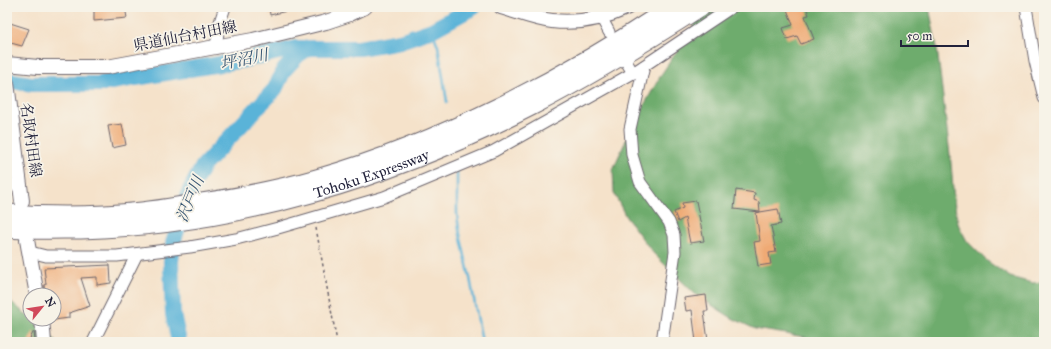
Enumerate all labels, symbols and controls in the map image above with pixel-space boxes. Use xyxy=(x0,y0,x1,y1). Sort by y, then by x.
street label: 県道仙台村田線 xyxy=(132,17,238,55)
scale bar xyxy=(901,22,968,48)
text: 50 m xyxy=(907,29,932,43)
water label: 坪沼川 xyxy=(219,45,271,73)
street label: 名取村田線 xyxy=(17,102,45,178)
street label: Tohoku Expressway xyxy=(311,145,433,202)
water label: 沢戸川 xyxy=(172,171,209,225)
north arrow xyxy=(22,287,62,327)
text: N xyxy=(42,295,59,310)

